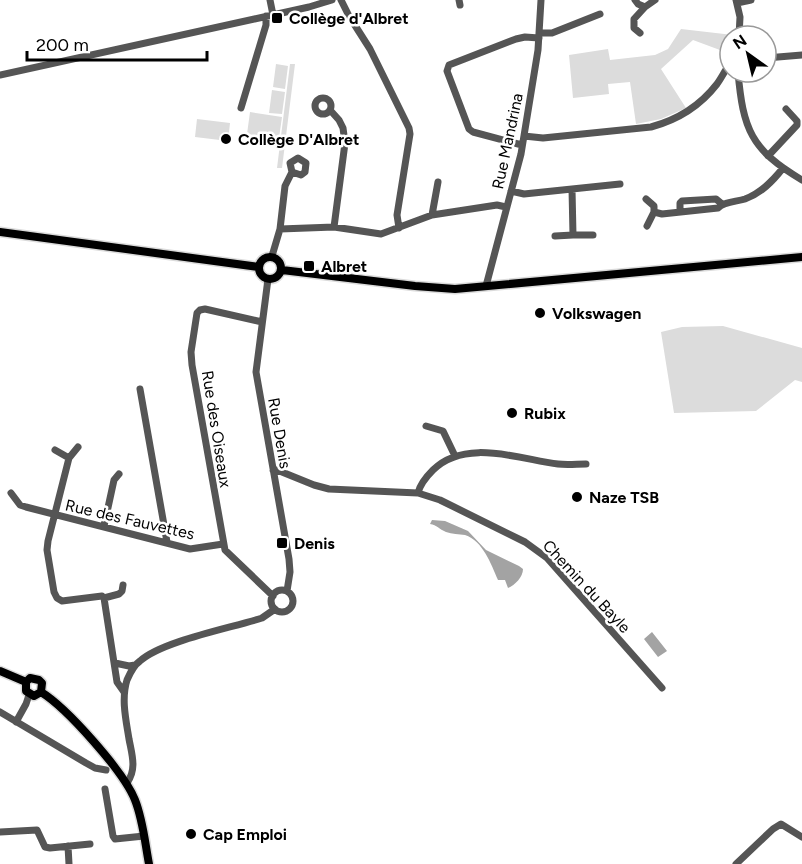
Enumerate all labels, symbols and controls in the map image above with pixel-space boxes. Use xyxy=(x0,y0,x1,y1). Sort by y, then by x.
place label: Collège d'Albret xyxy=(289,9,409,28)
marker: Collège d'Albret xyxy=(270,11,284,25)
scale bar xyxy=(27,24,207,62)
north arrow xyxy=(718,24,778,84)
text: N xyxy=(729,31,750,53)
text: 200 m xyxy=(36,34,89,56)
street label: Rue Mandrina xyxy=(488,91,527,191)
place label: Collège D'Albret xyxy=(238,130,359,149)
marker: Collège D'Albret xyxy=(219,132,233,146)
place label: Albret xyxy=(321,257,367,276)
marker: Albret xyxy=(302,259,316,273)
place label: Volkswagen xyxy=(552,304,641,323)
marker: Volkswagen xyxy=(533,306,547,320)
street label: Rue des Oiseaux xyxy=(198,369,235,489)
street label: Rue Denis xyxy=(264,396,295,470)
place label: Rubix xyxy=(524,404,566,423)
marker: Rubix xyxy=(505,406,519,420)
place label: Naze TSB xyxy=(589,488,659,507)
marker: Naze TSB xyxy=(570,490,584,504)
street label: Rue des Fauvettes xyxy=(63,495,196,544)
place label: Denis xyxy=(294,534,335,553)
marker: Denis xyxy=(275,536,289,550)
street label: Chemin du Bayle xyxy=(539,536,635,637)
place label: Cap Emploi xyxy=(203,825,287,844)
marker: Cap Emploi xyxy=(184,827,198,841)

